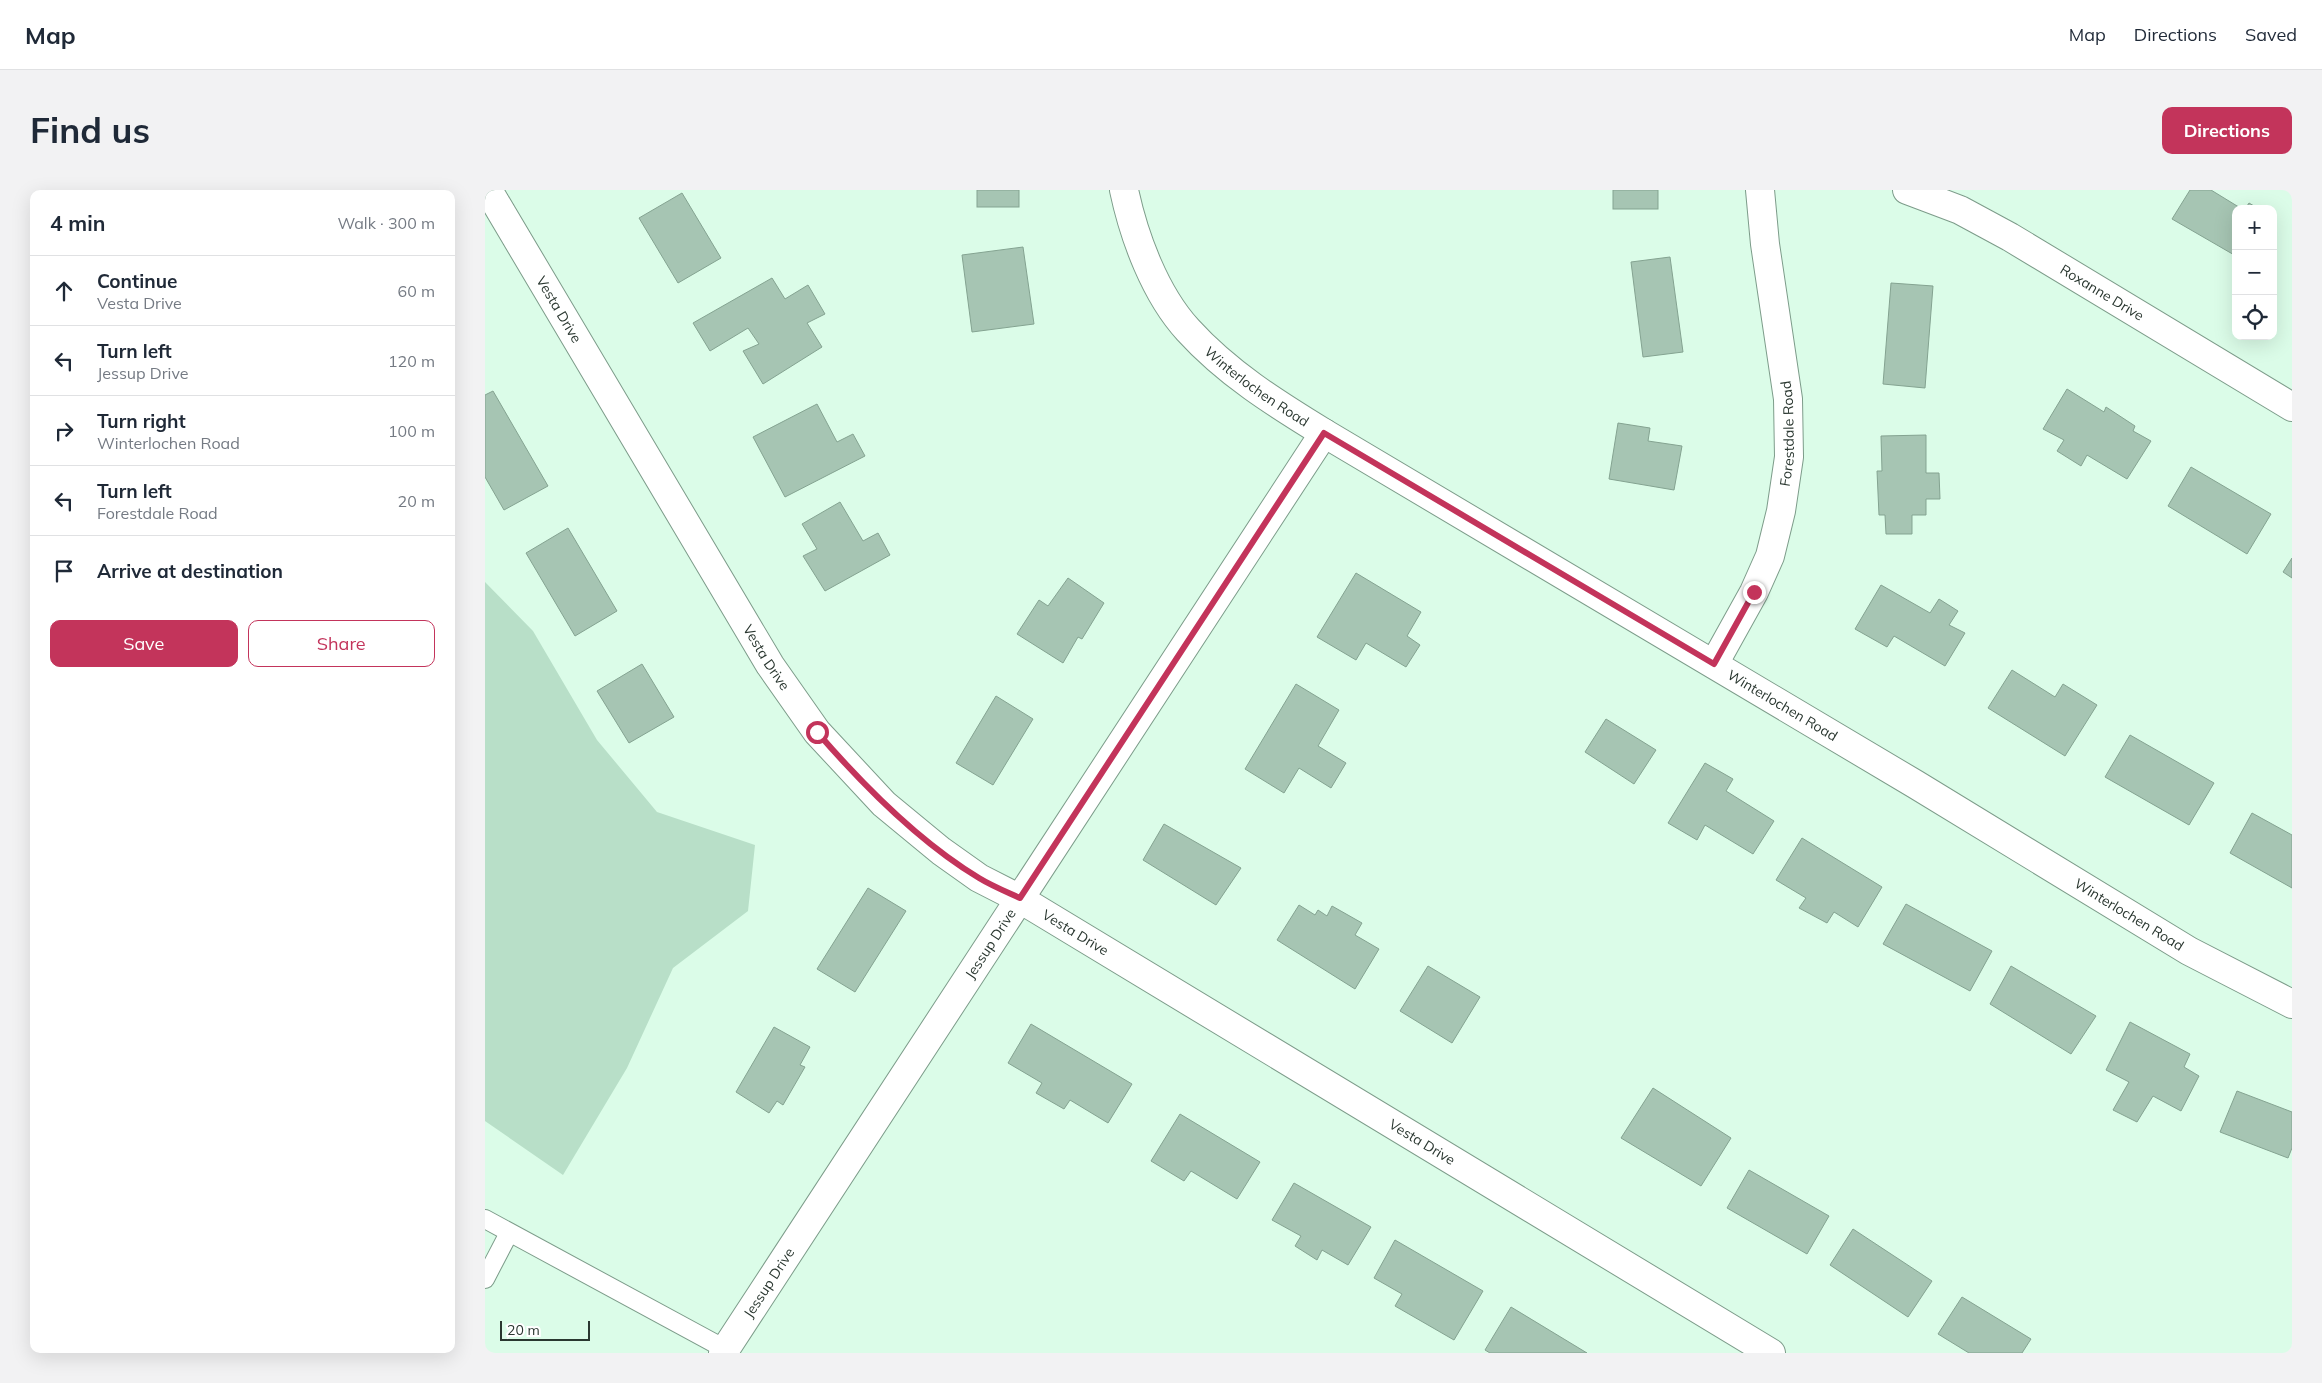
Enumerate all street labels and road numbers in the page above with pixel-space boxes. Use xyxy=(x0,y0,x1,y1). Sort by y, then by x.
street label: Roxanne Drive xyxy=(2057,260,2147,325)
street label: Vesta Drive xyxy=(532,273,586,346)
street label: Winterlochen Road xyxy=(1201,343,1312,431)
street label: Forestdale Road xyxy=(1776,380,1798,488)
street label: Vesta Drive xyxy=(739,621,794,694)
street label: Winterlochen Road xyxy=(1724,666,1841,745)
street label: Winterlochen Road xyxy=(2071,874,2187,955)
street label: Jessup Drive xyxy=(961,905,1020,982)
street label: Vesta Drive xyxy=(1039,906,1112,959)
street label: Vesta Drive xyxy=(1386,1115,1459,1169)
street label: Jessup Drive xyxy=(739,1244,798,1321)

